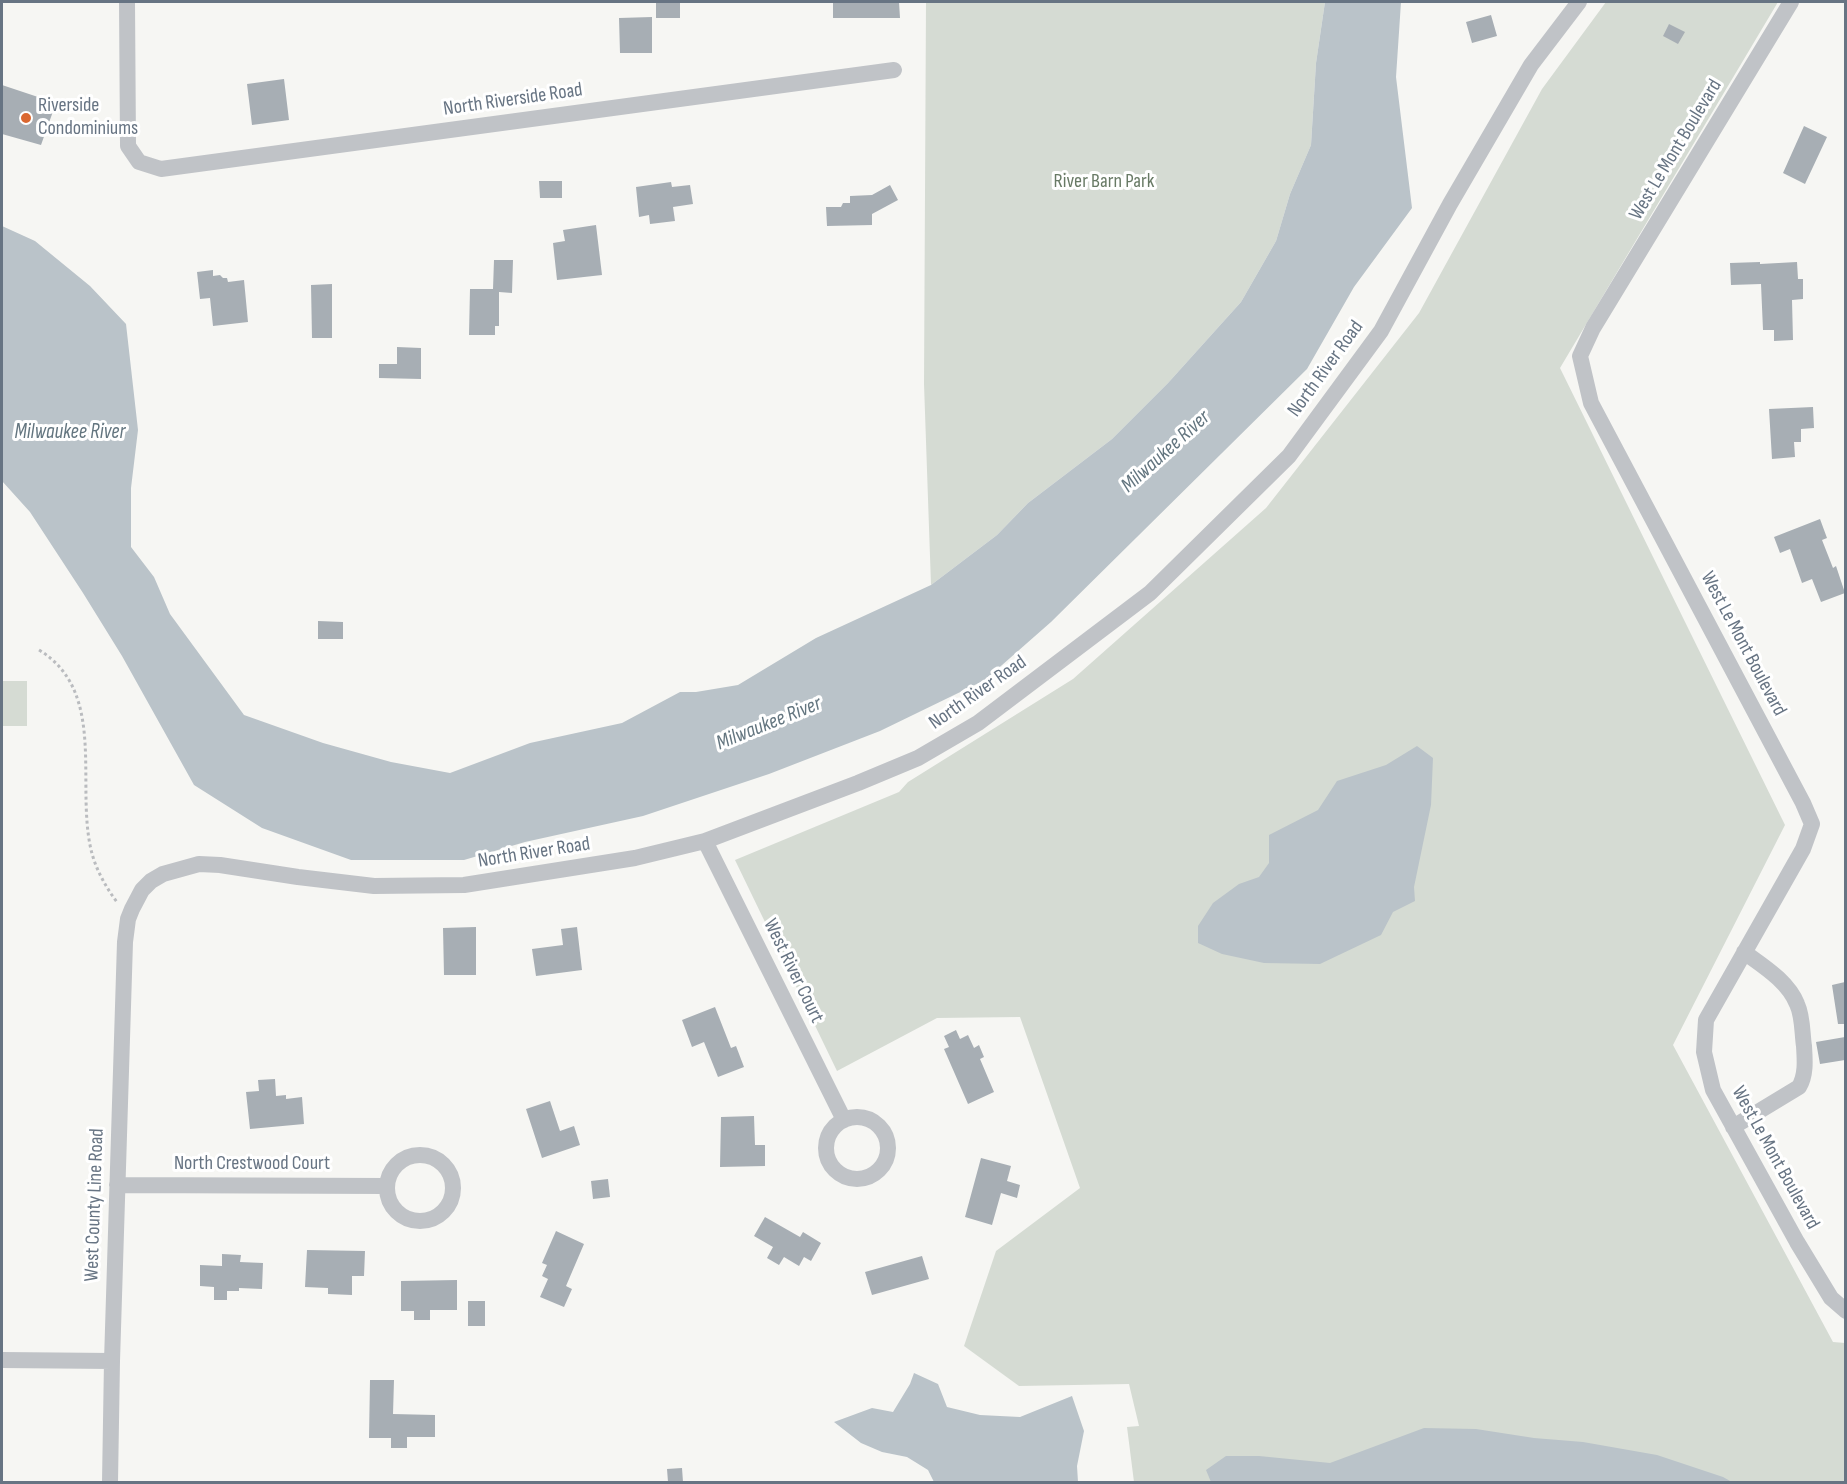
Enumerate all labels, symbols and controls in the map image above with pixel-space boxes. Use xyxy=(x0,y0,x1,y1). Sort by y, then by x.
street label: West Le Mont Boulevard xyxy=(1625,75,1727,225)
street label: North Riverside Road xyxy=(442,78,584,122)
place label: Riverside Condominiums xyxy=(38,94,138,141)
marker: Riverside Condominiums xyxy=(19,111,33,125)
park label: River Barn Park xyxy=(1054,170,1154,194)
street label: North River Road xyxy=(1283,316,1369,422)
water label: Milwaukee River xyxy=(1116,406,1216,498)
water label: Milwaukee River xyxy=(15,420,125,446)
street label: West Le Mont Boulevard xyxy=(1695,568,1791,720)
street label: North River Road xyxy=(925,651,1031,735)
water label: Milwaukee River xyxy=(713,692,825,756)
street label: North River Road xyxy=(476,832,592,874)
street label: West River Court xyxy=(757,915,829,1027)
street label: West Le Mont Boulevard xyxy=(1726,1082,1824,1234)
street label: West County Line Road xyxy=(80,1128,110,1282)
street label: North Crestwood Court xyxy=(174,1152,330,1176)

